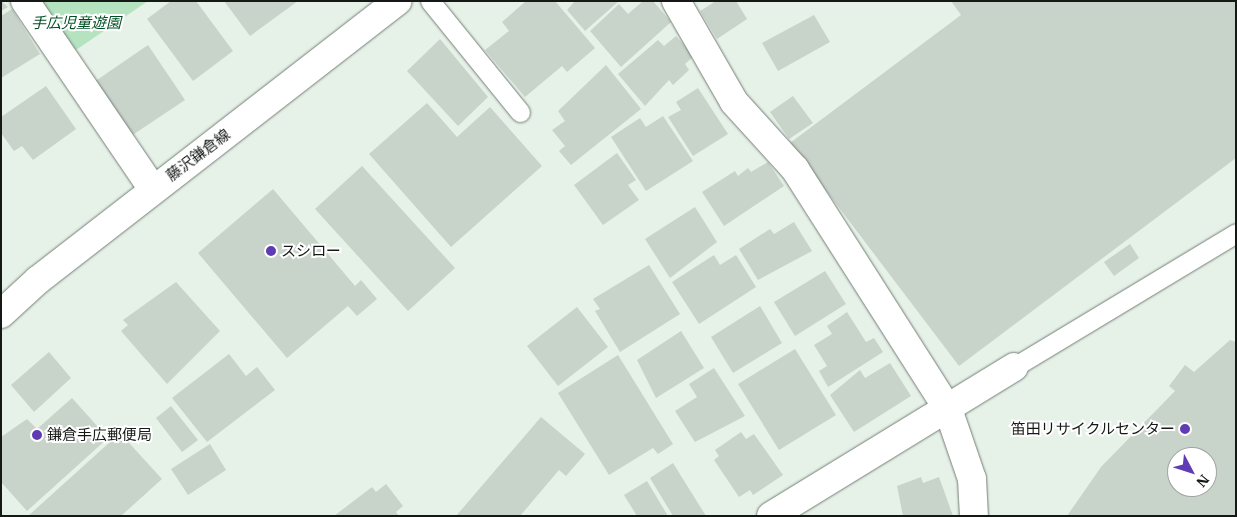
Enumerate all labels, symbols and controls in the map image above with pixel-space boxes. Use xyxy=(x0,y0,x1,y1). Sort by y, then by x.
park label: 手広児童遊園 xyxy=(31,14,121,32)
street label: 藤沢鎌倉線 xyxy=(163,125,233,185)
place label: スシロー xyxy=(281,242,341,260)
marker: スシロー xyxy=(265,245,277,257)
place label: 笛田リサイクルセンター xyxy=(1010,420,1175,438)
marker: 笛田リサイクルセンター xyxy=(1179,423,1191,435)
place label: 鎌倉手広郵便局 xyxy=(47,426,152,444)
marker: 鎌倉手広郵便局 xyxy=(31,429,43,441)
north arrow xyxy=(1167,447,1217,497)
text: N xyxy=(1192,471,1213,491)

